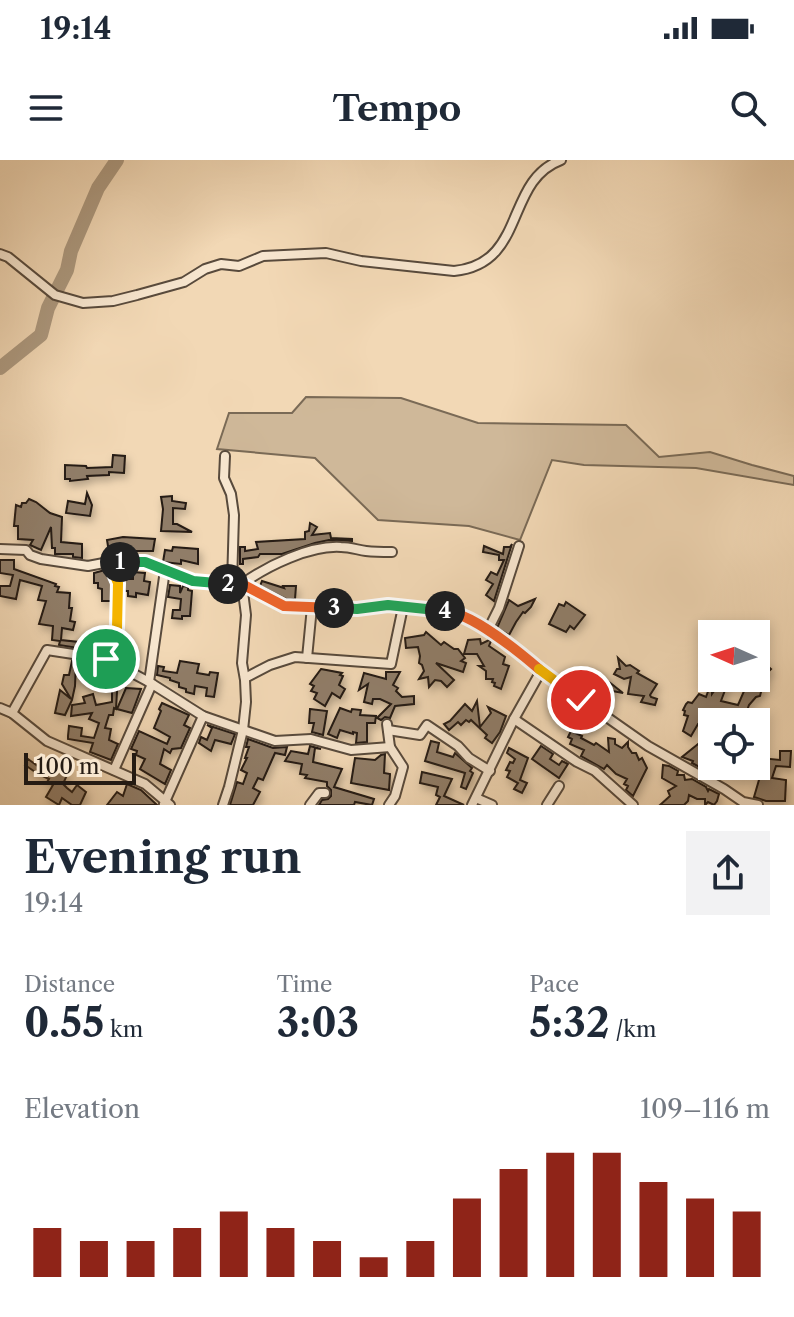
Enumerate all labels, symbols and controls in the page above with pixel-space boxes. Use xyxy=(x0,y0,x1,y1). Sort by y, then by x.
text: 19:14 xyxy=(40,10,112,47)
icon: menu xyxy=(24,86,68,130)
text: Tempo xyxy=(333,86,461,130)
icon: search xyxy=(726,86,770,130)
pin: 1 xyxy=(100,542,140,582)
text: 1 xyxy=(115,548,125,575)
pin: 2 xyxy=(208,564,248,604)
text: 2 xyxy=(222,570,235,597)
pin: 3 xyxy=(314,588,354,628)
pin: 4 xyxy=(425,591,465,631)
text: 3 xyxy=(328,594,340,621)
text: 4 xyxy=(438,597,452,624)
north arrow xyxy=(698,620,770,692)
map controls xyxy=(698,620,770,780)
pin xyxy=(72,625,140,693)
icon: arrive xyxy=(84,637,128,681)
pin xyxy=(547,666,615,734)
icon: check xyxy=(559,678,603,722)
button: locate xyxy=(698,708,770,780)
scale bar xyxy=(24,749,136,785)
text: 100 m xyxy=(36,753,99,780)
text: Evening run xyxy=(24,830,301,884)
button: share xyxy=(686,831,770,915)
text: 19:14 xyxy=(24,887,83,919)
text: Distance xyxy=(24,971,115,998)
text: Time xyxy=(277,971,332,998)
text: Pace xyxy=(529,971,579,998)
text: 0.55 xyxy=(24,998,104,1047)
text: 3:03 xyxy=(277,998,359,1047)
text: 5:32 xyxy=(529,998,610,1047)
text: km xyxy=(104,1016,143,1043)
text: /km xyxy=(610,1016,657,1043)
text: Elevation xyxy=(24,1093,140,1125)
text: 109–116 m xyxy=(640,1093,770,1125)

